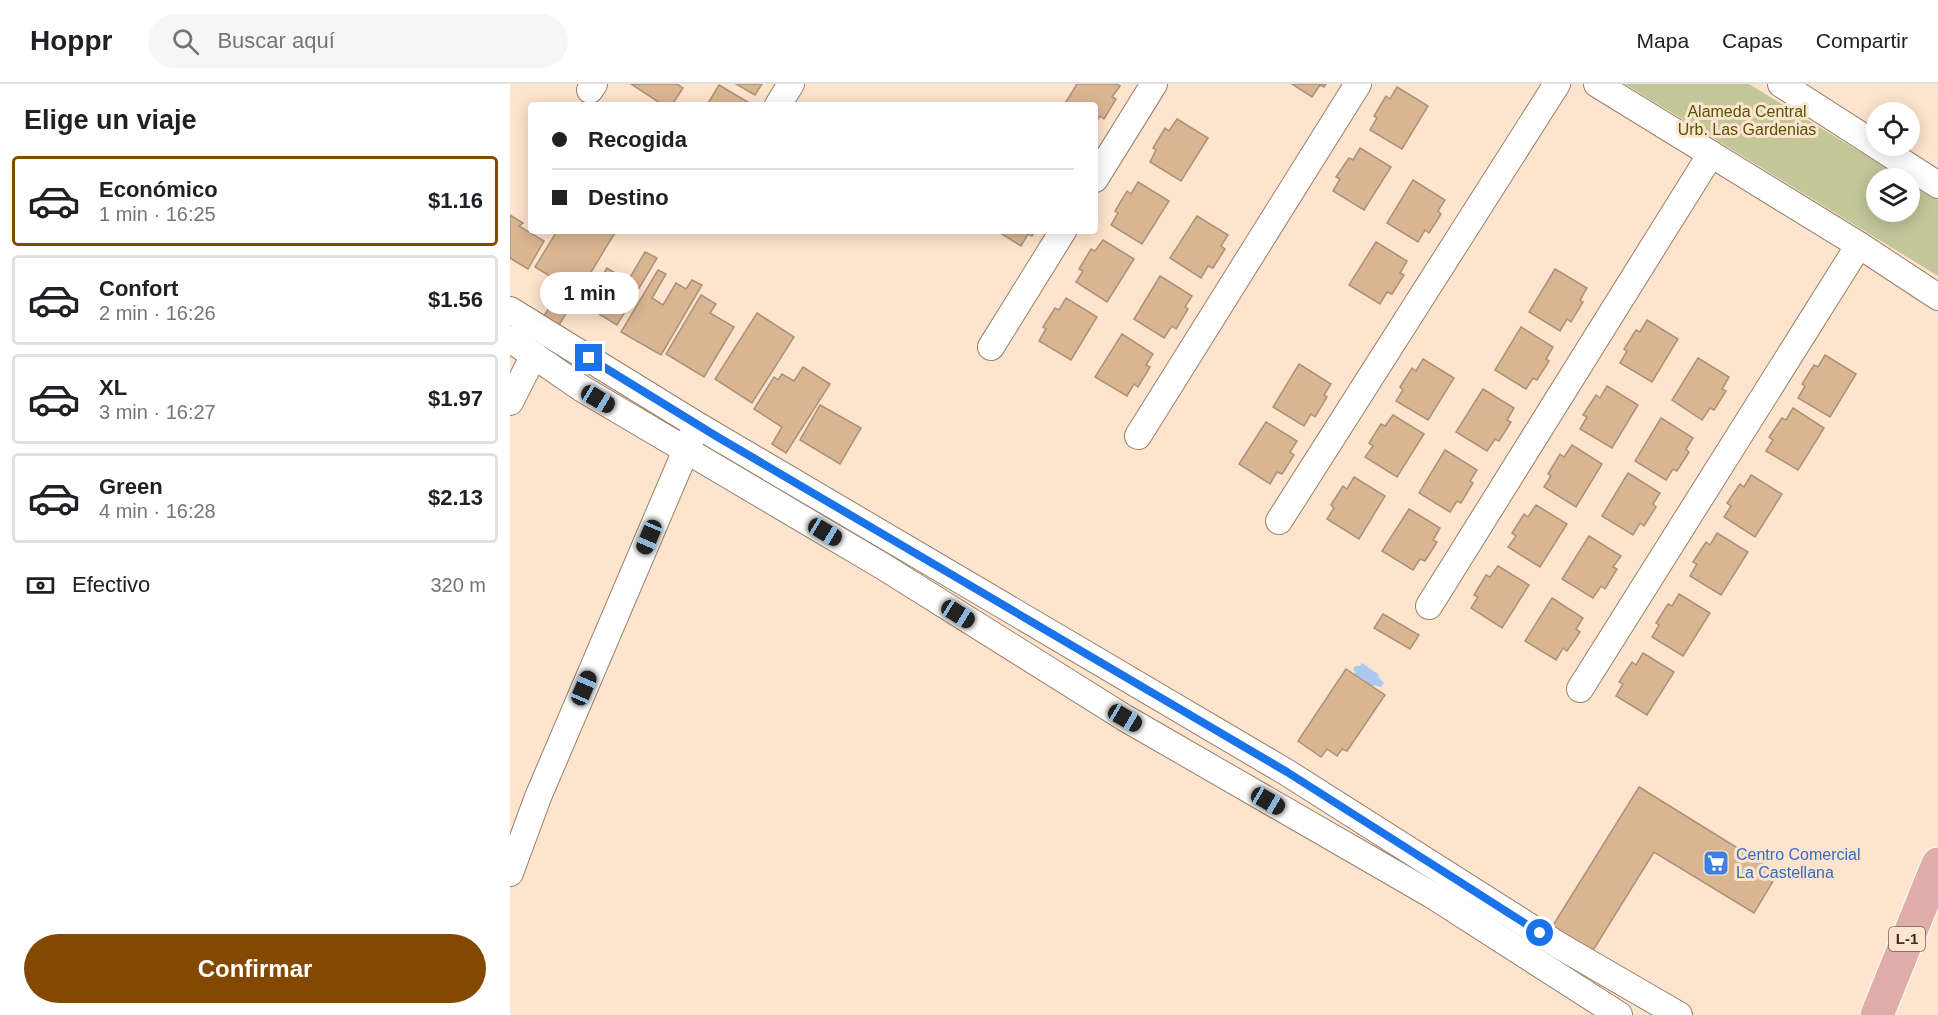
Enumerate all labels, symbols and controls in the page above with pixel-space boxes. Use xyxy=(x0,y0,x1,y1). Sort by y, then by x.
search box xyxy=(148,14,568,68)
text: Hoppr xyxy=(30,25,112,56)
icon: search xyxy=(169,25,202,58)
text: Buscar aquí xyxy=(217,28,335,53)
text: Mapa xyxy=(1637,29,1689,52)
text: Capas xyxy=(1722,29,1783,52)
text: Compartir xyxy=(1816,29,1908,52)
map controls xyxy=(1866,102,1920,222)
button: locate xyxy=(1866,102,1920,156)
park label: Alameda Central Urb. Las Gardenias xyxy=(1678,103,1816,138)
text: Elige un viaje xyxy=(24,105,197,135)
text: Recogida xyxy=(588,127,687,152)
button: layers xyxy=(1866,168,1920,222)
icon: car xyxy=(27,174,81,228)
text: Económico xyxy=(99,177,218,202)
text: Destino xyxy=(588,185,669,210)
text: $1.16 xyxy=(428,188,483,213)
text: 1 min · 16:25 xyxy=(99,203,216,225)
callout: 1 min xyxy=(539,271,638,313)
icon: car xyxy=(27,273,81,327)
text: Confort xyxy=(99,276,178,301)
text: 1 min xyxy=(563,282,616,304)
text: $1.56 xyxy=(428,287,483,312)
text: 2 min · 16:26 xyxy=(99,302,216,324)
route end xyxy=(575,344,602,371)
icon: car xyxy=(27,372,81,426)
text: XL xyxy=(99,375,127,400)
car xyxy=(578,382,618,416)
text: $1.97 xyxy=(428,386,483,411)
text: 3 min · 16:27 xyxy=(99,401,216,423)
icon: car xyxy=(27,471,81,525)
text: Green xyxy=(99,474,163,499)
text: $2.13 xyxy=(428,485,483,510)
text: 4 min · 16:28 xyxy=(99,500,216,522)
car xyxy=(805,515,845,549)
car xyxy=(634,517,664,557)
icon: cash xyxy=(24,569,57,602)
text: Efectivo xyxy=(72,572,150,597)
text: 320 m xyxy=(430,574,486,596)
car xyxy=(938,597,978,631)
car xyxy=(569,668,599,708)
car xyxy=(1105,701,1145,735)
car xyxy=(1248,784,1288,818)
place label: Centro Comercial La Castellana xyxy=(1736,846,1860,881)
supermarket icon: Centro Comercial La Castellana xyxy=(1701,848,1731,878)
route start xyxy=(1526,919,1553,946)
road number: L-1 xyxy=(1889,927,1925,951)
button: Confirmar xyxy=(24,934,486,1003)

